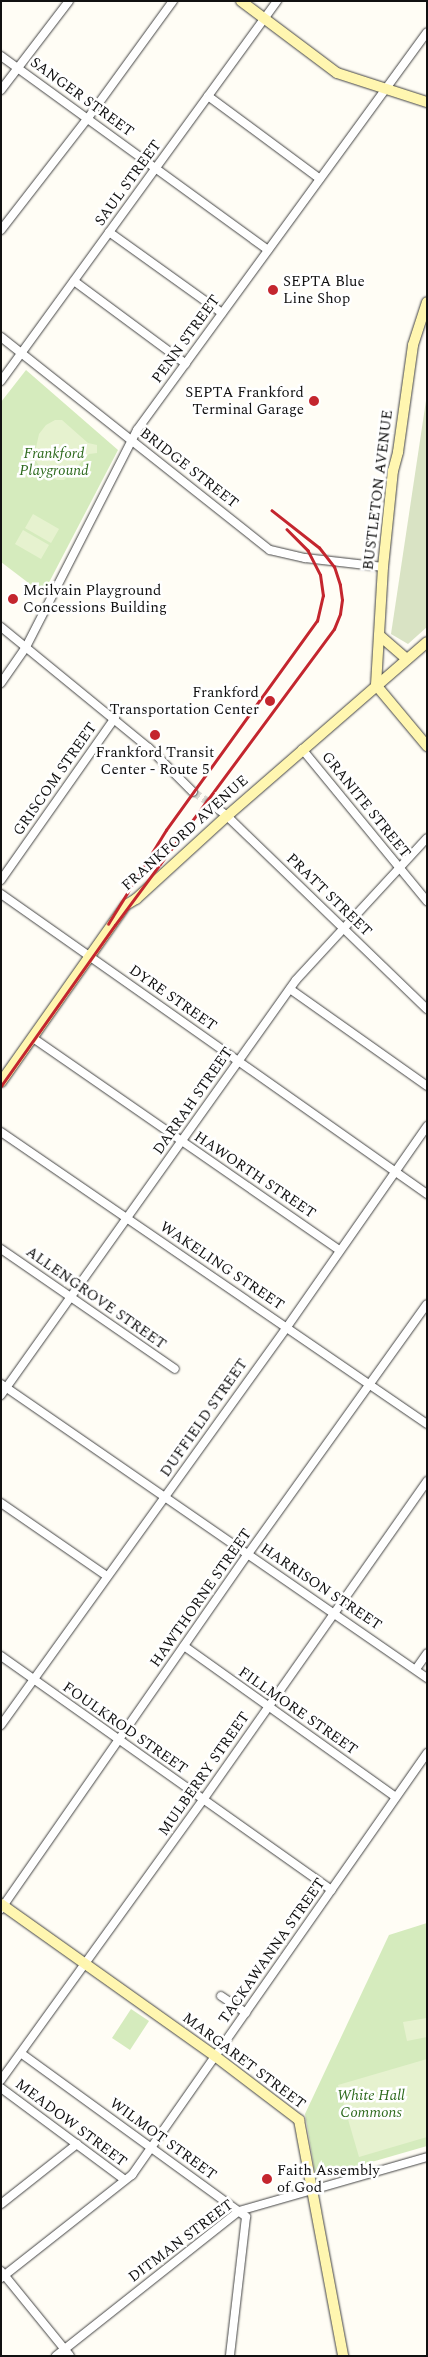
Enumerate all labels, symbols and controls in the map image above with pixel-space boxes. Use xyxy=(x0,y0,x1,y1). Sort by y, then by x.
street label: SANGER STREET xyxy=(27,53,137,141)
street label: SAUL STREET xyxy=(91,137,165,229)
place label: SEPTA Blue Line Shop xyxy=(283,272,365,307)
marker: SEPTA Blue Line Shop xyxy=(267,284,279,296)
street label: PENN STREET xyxy=(148,291,224,387)
place label: SEPTA Frankford Terminal Garage xyxy=(185,383,304,418)
marker: SEPTA Frankford Terminal Garage xyxy=(308,395,320,407)
street label: BUSTLETON AVENUE xyxy=(359,409,397,571)
street label: BRIDGE STREET xyxy=(136,424,242,512)
park label: Frankford Playground xyxy=(19,444,89,479)
place label: Mcilvain Playground Concessions Building xyxy=(23,581,167,616)
marker: Mcilvain Playground Concessions Building xyxy=(7,593,19,605)
place label: Frankford Transportation Center xyxy=(109,683,259,718)
marker: Frankford Transportation Center xyxy=(263,694,277,708)
street label: GRISCOM STREET xyxy=(9,719,101,839)
marker: Frankford Transit Center - Route 5 xyxy=(149,729,161,741)
place label: Frankford Transit Center - Route 5 xyxy=(96,743,214,778)
street label: GRANITE STREET xyxy=(318,748,414,862)
street label: FRANKFORD AVENUE xyxy=(118,771,252,895)
street label: PRATT STREET xyxy=(282,850,376,940)
street label: DYRE STREET xyxy=(126,961,220,1035)
street label: DARRAH STREET xyxy=(149,1044,237,1158)
street label: HAWORTH STREET xyxy=(191,1128,319,1222)
street label: WAKELING STREET xyxy=(156,1218,288,1314)
street label: ALLENGROVE STREET xyxy=(22,1243,170,1353)
street label: DUFFIELD STREET xyxy=(156,1355,252,1481)
street label: HAWTHORNE STREET xyxy=(146,1525,256,1671)
street label: HARRISON STREET xyxy=(257,1540,385,1634)
street label: FILLMORE STREET xyxy=(235,1663,361,1759)
street label: FOULKROD STREET xyxy=(59,1678,191,1778)
street label: MULBERRY STREET xyxy=(154,1709,254,1839)
street label: TACKAWANNA STREET xyxy=(215,1875,329,2027)
street label: MARGARET STREET xyxy=(179,2009,309,2113)
street label: MEADOW STREET xyxy=(12,2075,130,2171)
park label: White Hall Commons xyxy=(337,2086,405,2121)
street label: WILMOT STREET xyxy=(106,2094,220,2184)
place label: Faith Assembly of God xyxy=(277,2161,380,2196)
marker: Faith Assembly of God xyxy=(261,2173,273,2185)
street label: DITMAN STREET xyxy=(125,2196,237,2286)

